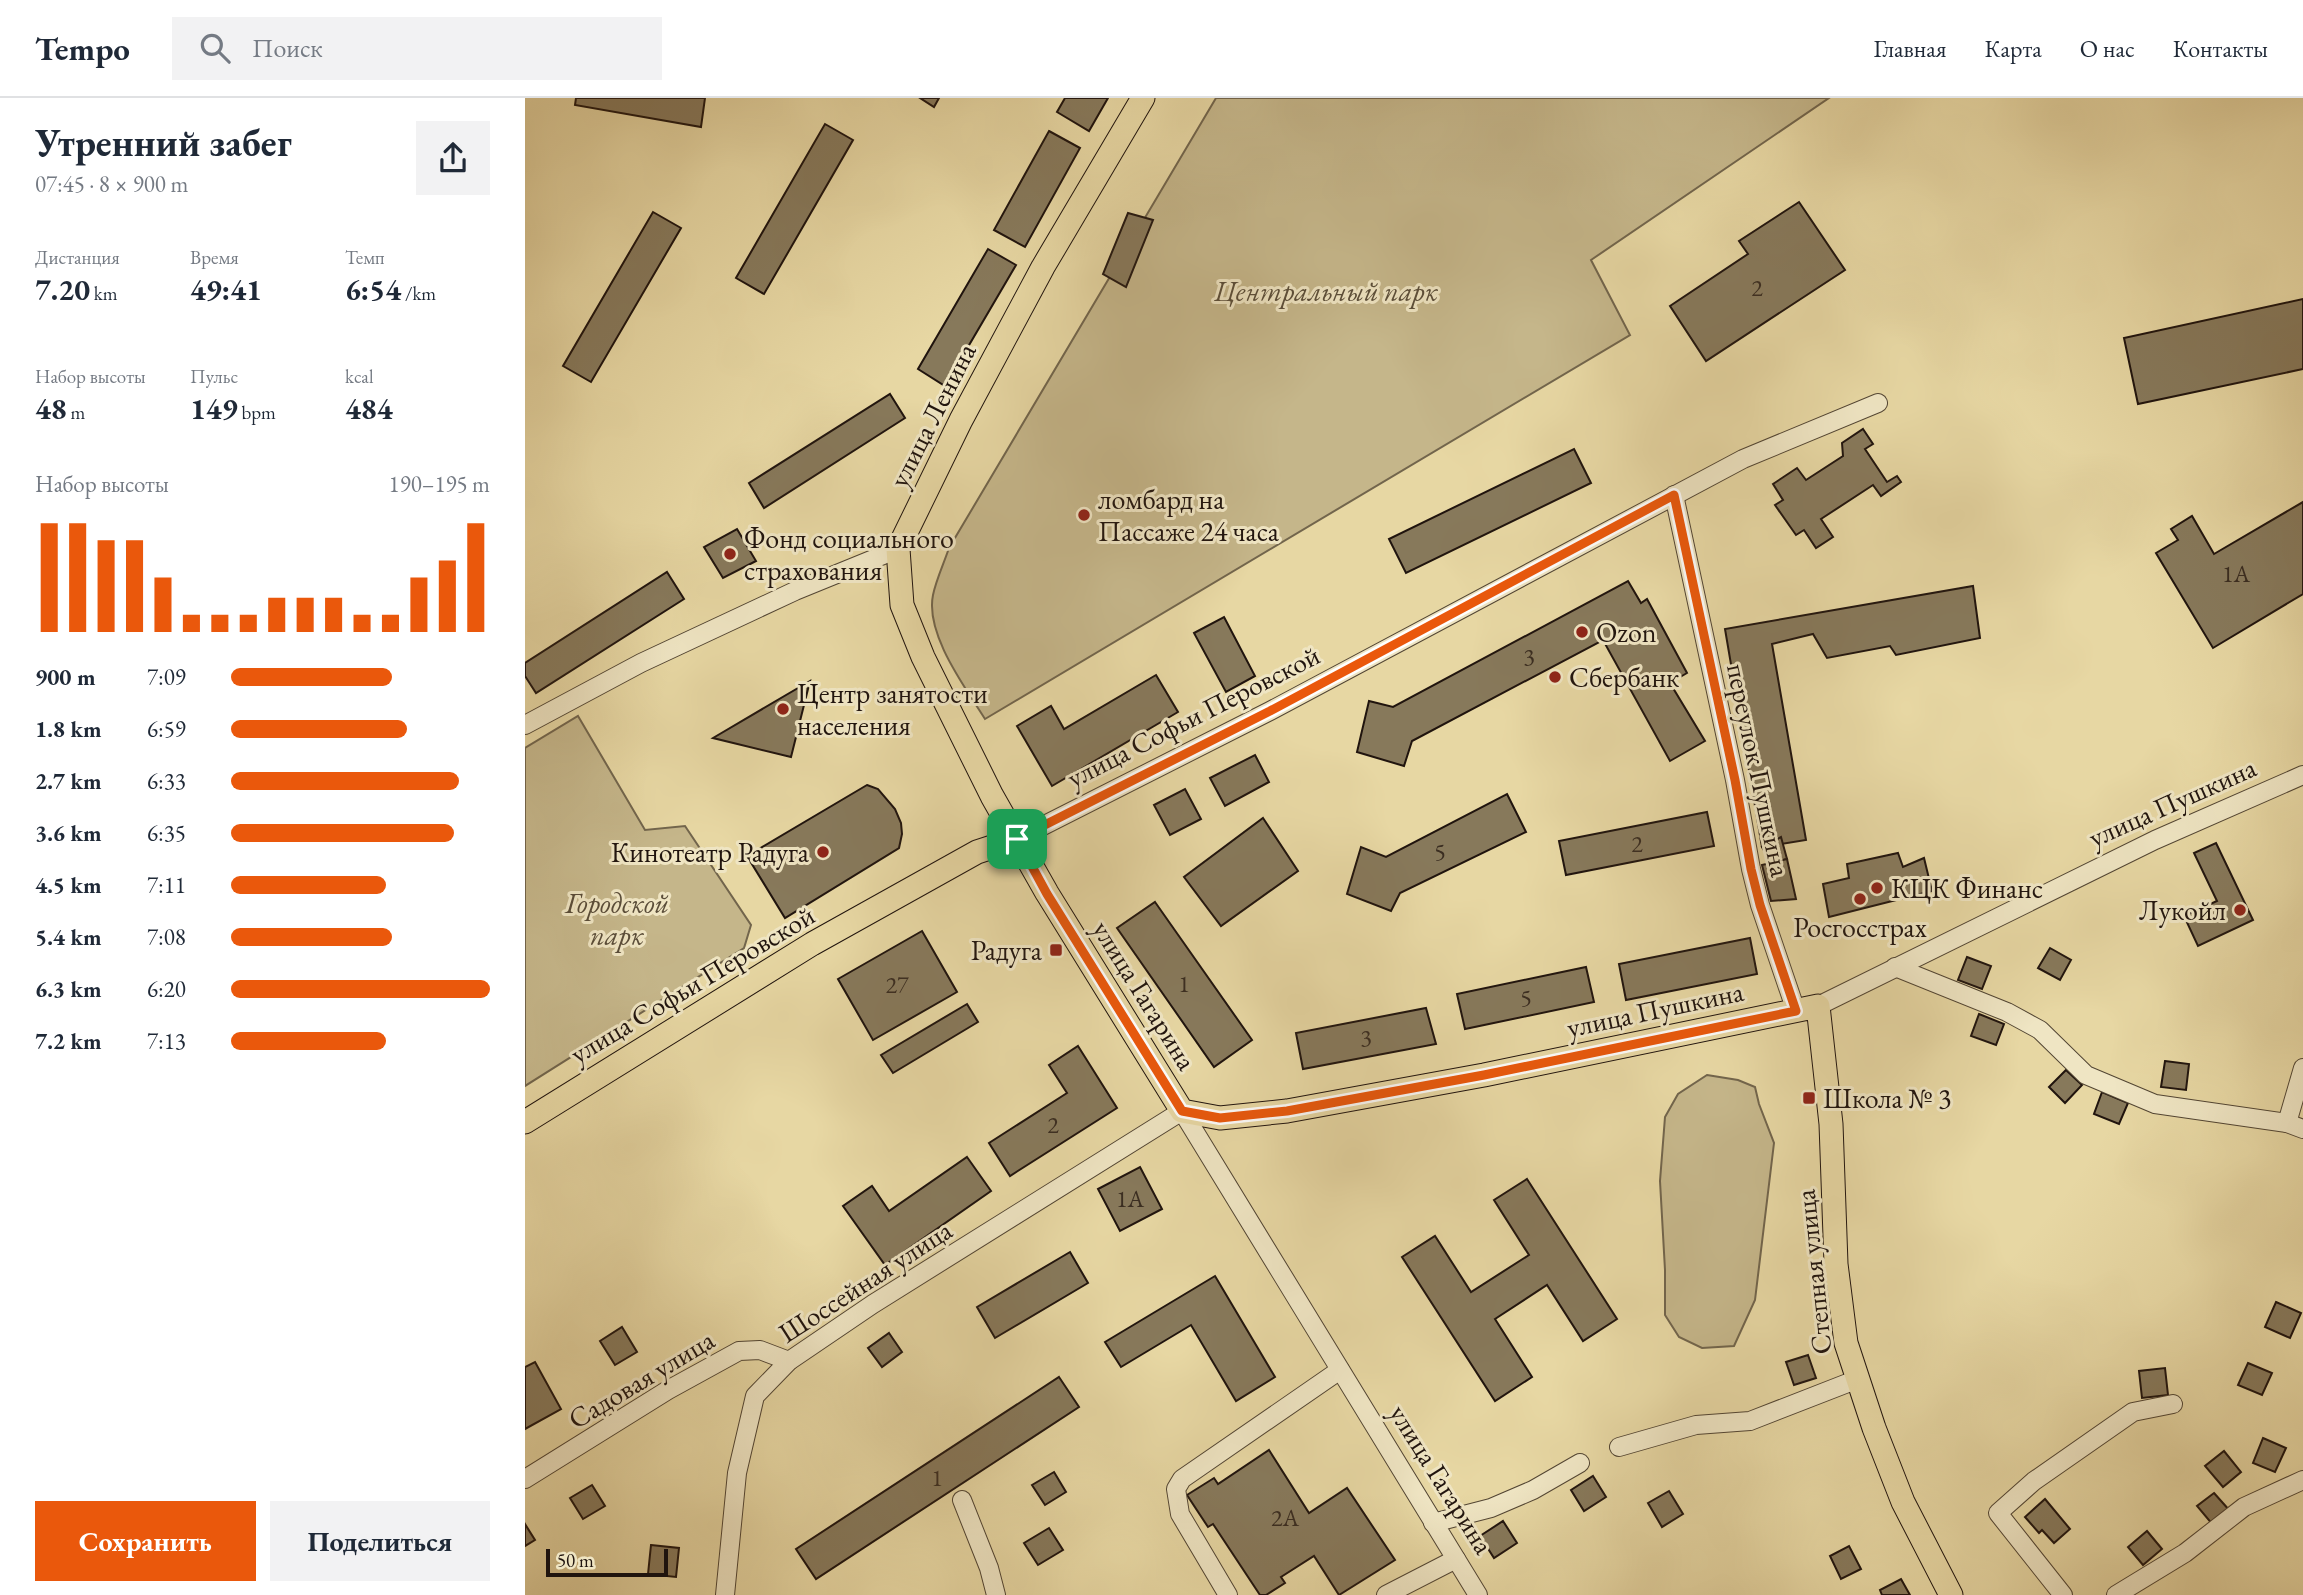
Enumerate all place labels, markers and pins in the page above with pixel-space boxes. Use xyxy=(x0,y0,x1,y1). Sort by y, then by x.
place label: ломбард на Пассаже 24 часа xyxy=(1098,481,1280,549)
marker: ломбард на Пассаже 24 часа xyxy=(1076,507,1092,523)
place label: Фонд социального страхования xyxy=(744,520,954,588)
marker: Фонд социального страхования xyxy=(722,546,738,562)
place label: Ozon xyxy=(1596,614,1657,650)
marker: Ozon xyxy=(1574,624,1590,640)
place label: Сбербанк xyxy=(1569,659,1679,695)
marker: Сбербанк xyxy=(1547,669,1563,685)
place label: Центр занятости населения xyxy=(797,675,988,743)
marker: Центр занятости населения xyxy=(775,701,791,717)
pin xyxy=(987,809,1047,869)
place label: Кинотеатр Радуга xyxy=(611,834,810,870)
marker: Кинотеатр Радуга xyxy=(815,844,831,860)
place label: КЦК Финанс xyxy=(1891,870,2043,906)
marker: КЦК Финанс xyxy=(1869,880,1885,896)
marker: Росгосстрах xyxy=(1852,891,1868,907)
place label: Лукойл xyxy=(2139,892,2226,928)
marker: Лукойл xyxy=(2232,902,2248,918)
place label: Росгосстрах xyxy=(1793,909,1927,945)
place label: Радуга xyxy=(971,932,1043,968)
marker: Радуга xyxy=(1048,942,1064,958)
place label: Школа № 3 xyxy=(1823,1080,1952,1116)
marker: Школа № 3 xyxy=(1801,1090,1817,1106)

